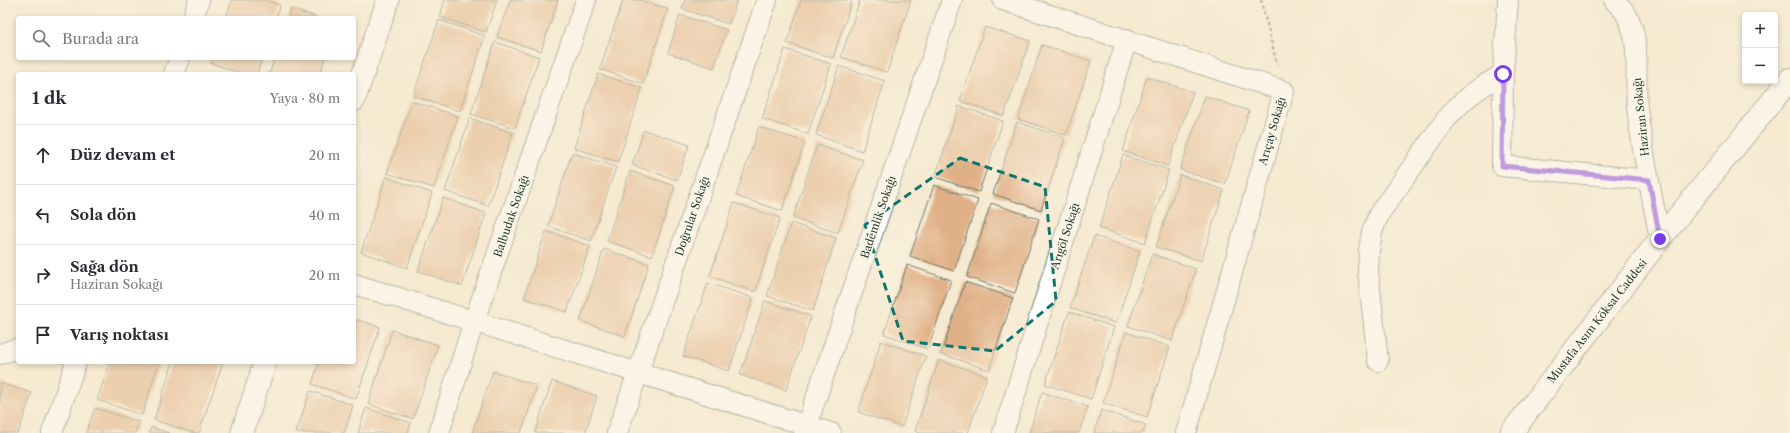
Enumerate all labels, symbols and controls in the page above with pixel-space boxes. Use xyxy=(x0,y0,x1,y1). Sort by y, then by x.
map controls xyxy=(1742,12,1778,84)
button: + xyxy=(1742,12,1778,48)
search box xyxy=(16,16,356,60)
icon: search xyxy=(30,27,52,49)
text: Burada ara xyxy=(62,29,139,48)
button: − xyxy=(1742,48,1778,84)
route start xyxy=(1494,65,1512,83)
street label: Haziran Sokağı xyxy=(1630,77,1652,157)
text: 1 dk xyxy=(32,88,66,108)
text: Yaya · 80 m xyxy=(270,90,340,106)
street label: Arıçay Sokağı xyxy=(1255,95,1289,168)
icon: ahead xyxy=(32,144,54,166)
text: Düz devam et xyxy=(70,145,175,164)
text: 20 m xyxy=(309,147,340,163)
street label: Balbudak Sokağı xyxy=(490,172,532,259)
street label: Bademlik Sokağı xyxy=(857,173,899,260)
street label: Doğrular Sokağı xyxy=(672,174,712,258)
street label: Arıgöl Sokağı xyxy=(1047,200,1083,272)
icon: left xyxy=(32,204,54,226)
text: Sola dön xyxy=(70,205,137,224)
text: 40 m xyxy=(309,207,340,223)
route end xyxy=(1651,230,1669,248)
street label: Mustafa Asım Köksal Caddesi xyxy=(1544,256,1650,386)
text: Sağa dön xyxy=(70,257,139,276)
icon: right xyxy=(32,264,54,286)
text: 20 m xyxy=(309,267,340,283)
text: Haziran Sokağı xyxy=(70,276,163,292)
icon: arrive xyxy=(32,324,54,346)
text: Varış noktası xyxy=(70,325,169,344)

